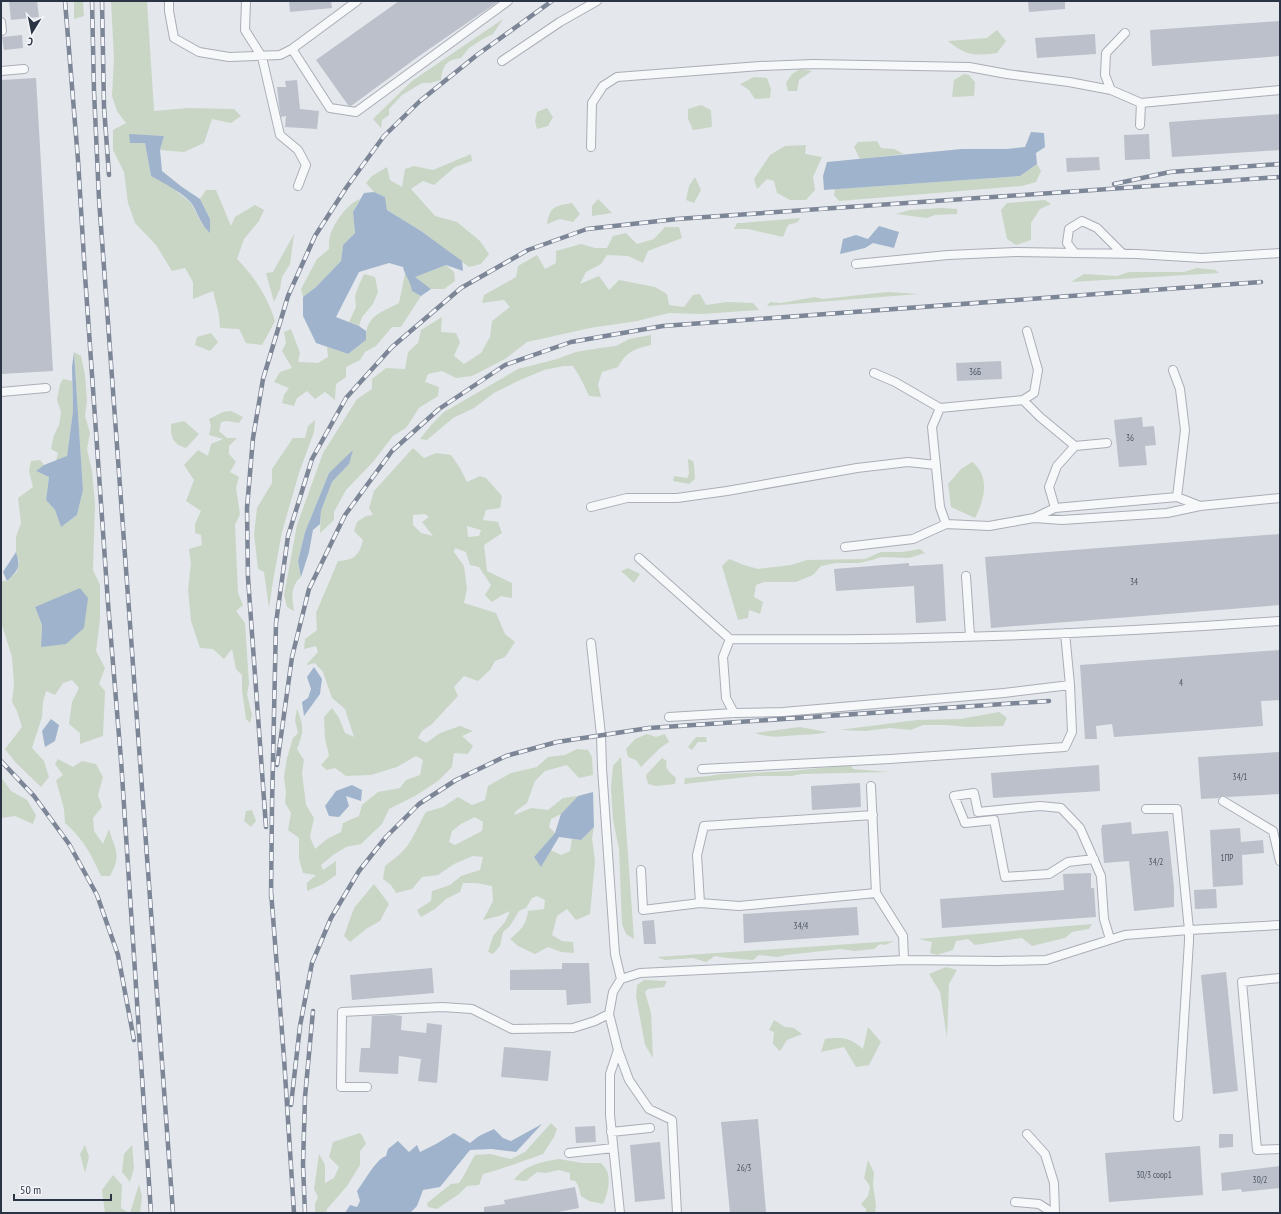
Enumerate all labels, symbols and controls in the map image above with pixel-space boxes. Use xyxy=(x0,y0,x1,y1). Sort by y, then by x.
north arrow xyxy=(12,12,52,52)
text: С xyxy=(27,35,34,49)
house number: 36Б xyxy=(969,366,981,377)
house number: 36 xyxy=(1126,432,1134,443)
house number: 34 xyxy=(1130,576,1138,587)
house number: 4 xyxy=(1179,677,1183,688)
house number: 34/1 xyxy=(1233,771,1247,782)
house number: 1ПР xyxy=(1221,852,1233,863)
house number: 34/2 xyxy=(1149,856,1163,867)
house number: 34/4 xyxy=(794,920,808,931)
house number: 26/3 xyxy=(737,1162,751,1173)
house number: 30/3 соор1 xyxy=(1136,1169,1172,1180)
house number: 30/2 xyxy=(1253,1174,1267,1185)
scale bar xyxy=(14,1176,111,1202)
text: 50 m xyxy=(20,1182,41,1197)

